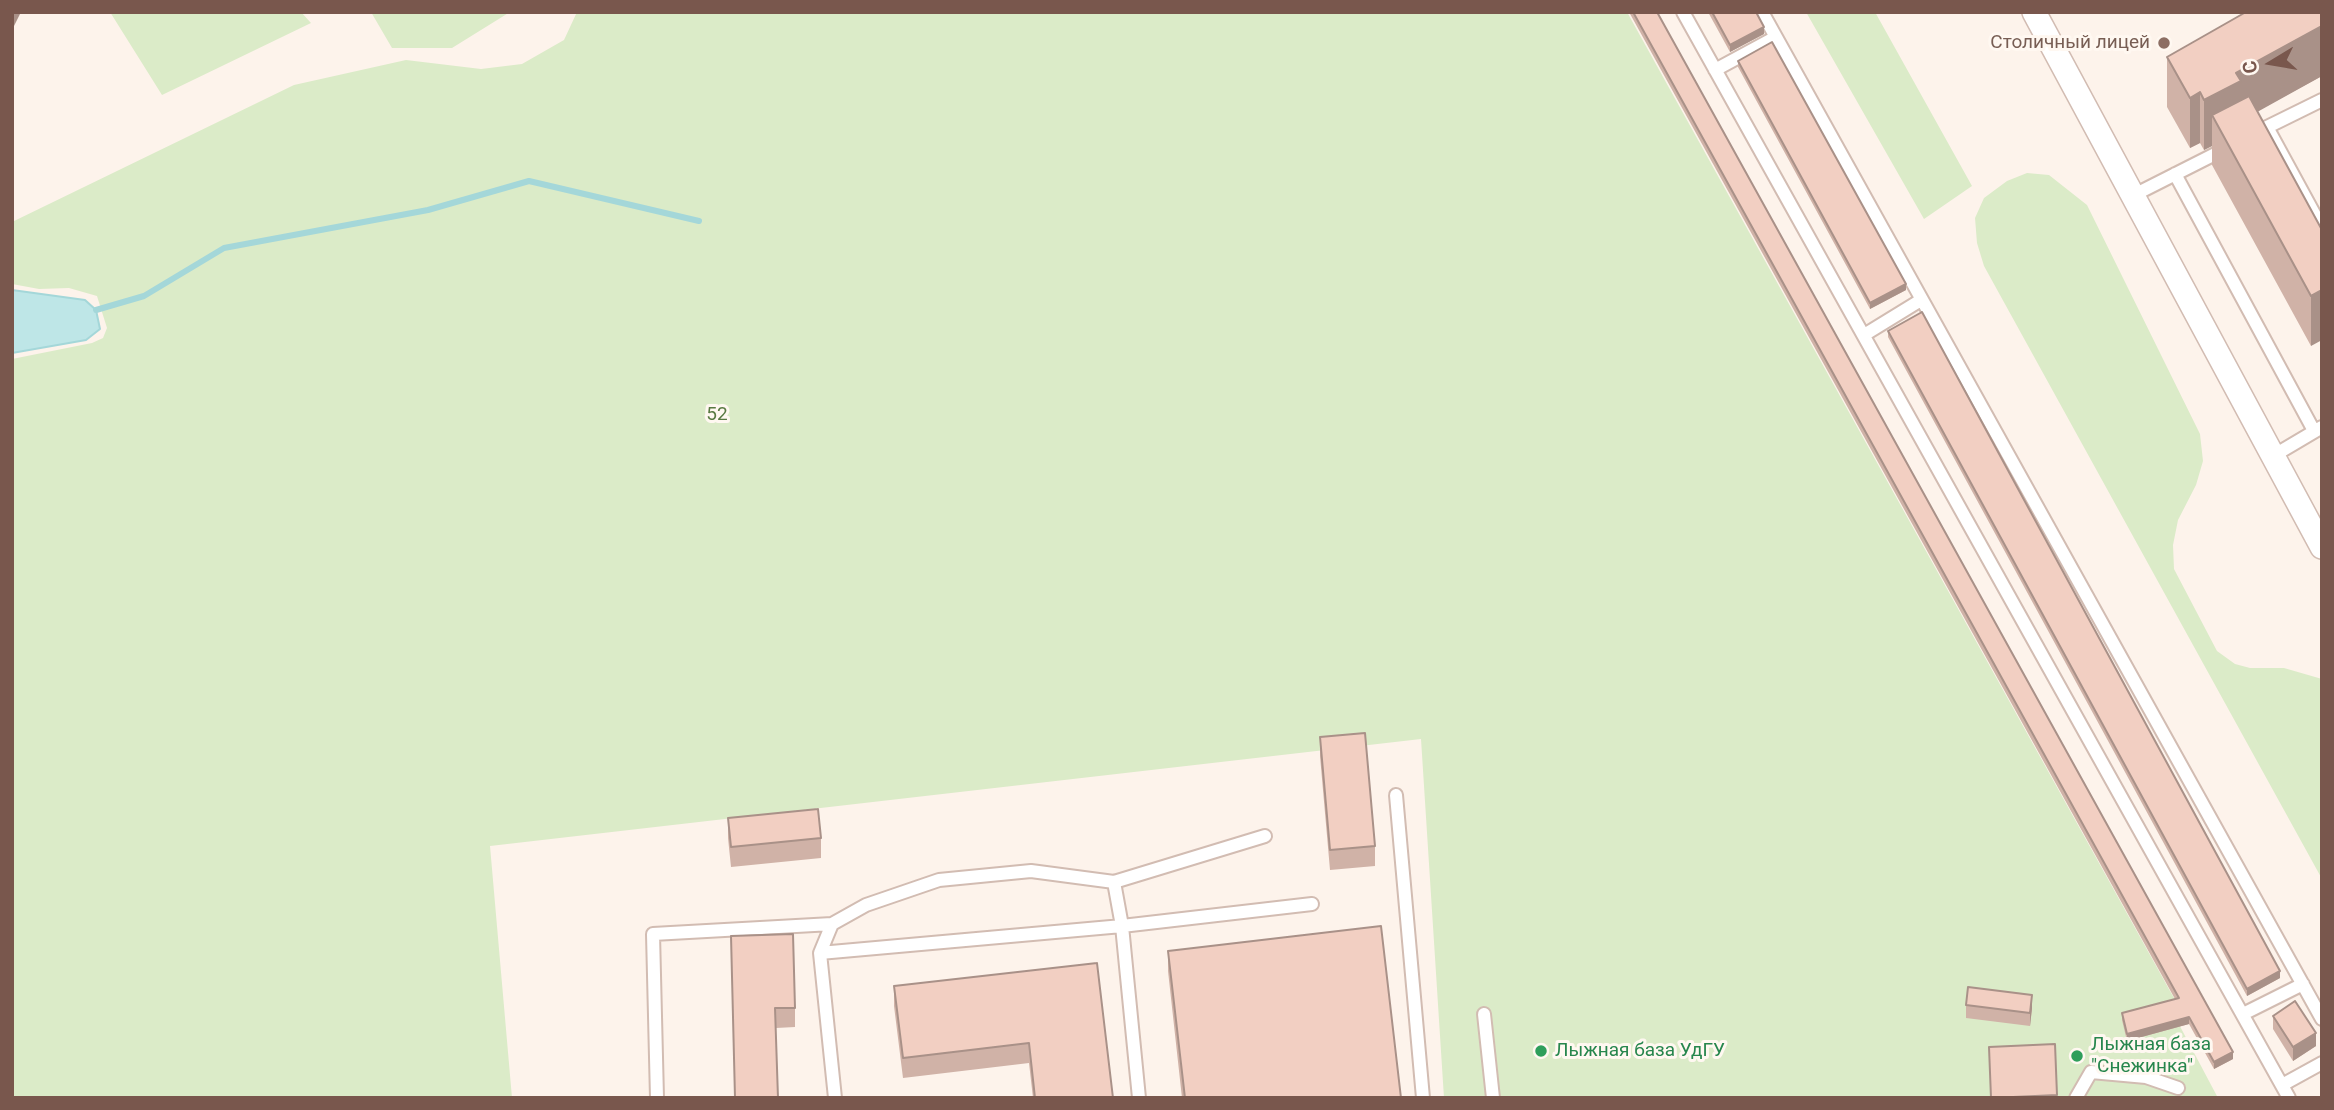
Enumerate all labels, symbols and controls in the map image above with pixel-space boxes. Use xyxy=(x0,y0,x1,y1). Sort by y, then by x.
north arrow xyxy=(2236,28,2306,98)
place label: Столичный лицей xyxy=(1990,32,2150,54)
marker: Столичный лицей xyxy=(2156,35,2172,51)
text: С xyxy=(2237,59,2262,75)
park label: 52 xyxy=(706,404,728,426)
place label: Лыжная база "Снежинка" xyxy=(2091,1034,2211,1078)
place label: Лыжная база УдГУ xyxy=(1555,1040,1725,1062)
marker: Лыжная база УдГУ xyxy=(1533,1043,1549,1059)
marker: Лыжная база "Снежинка" xyxy=(2069,1048,2085,1064)

